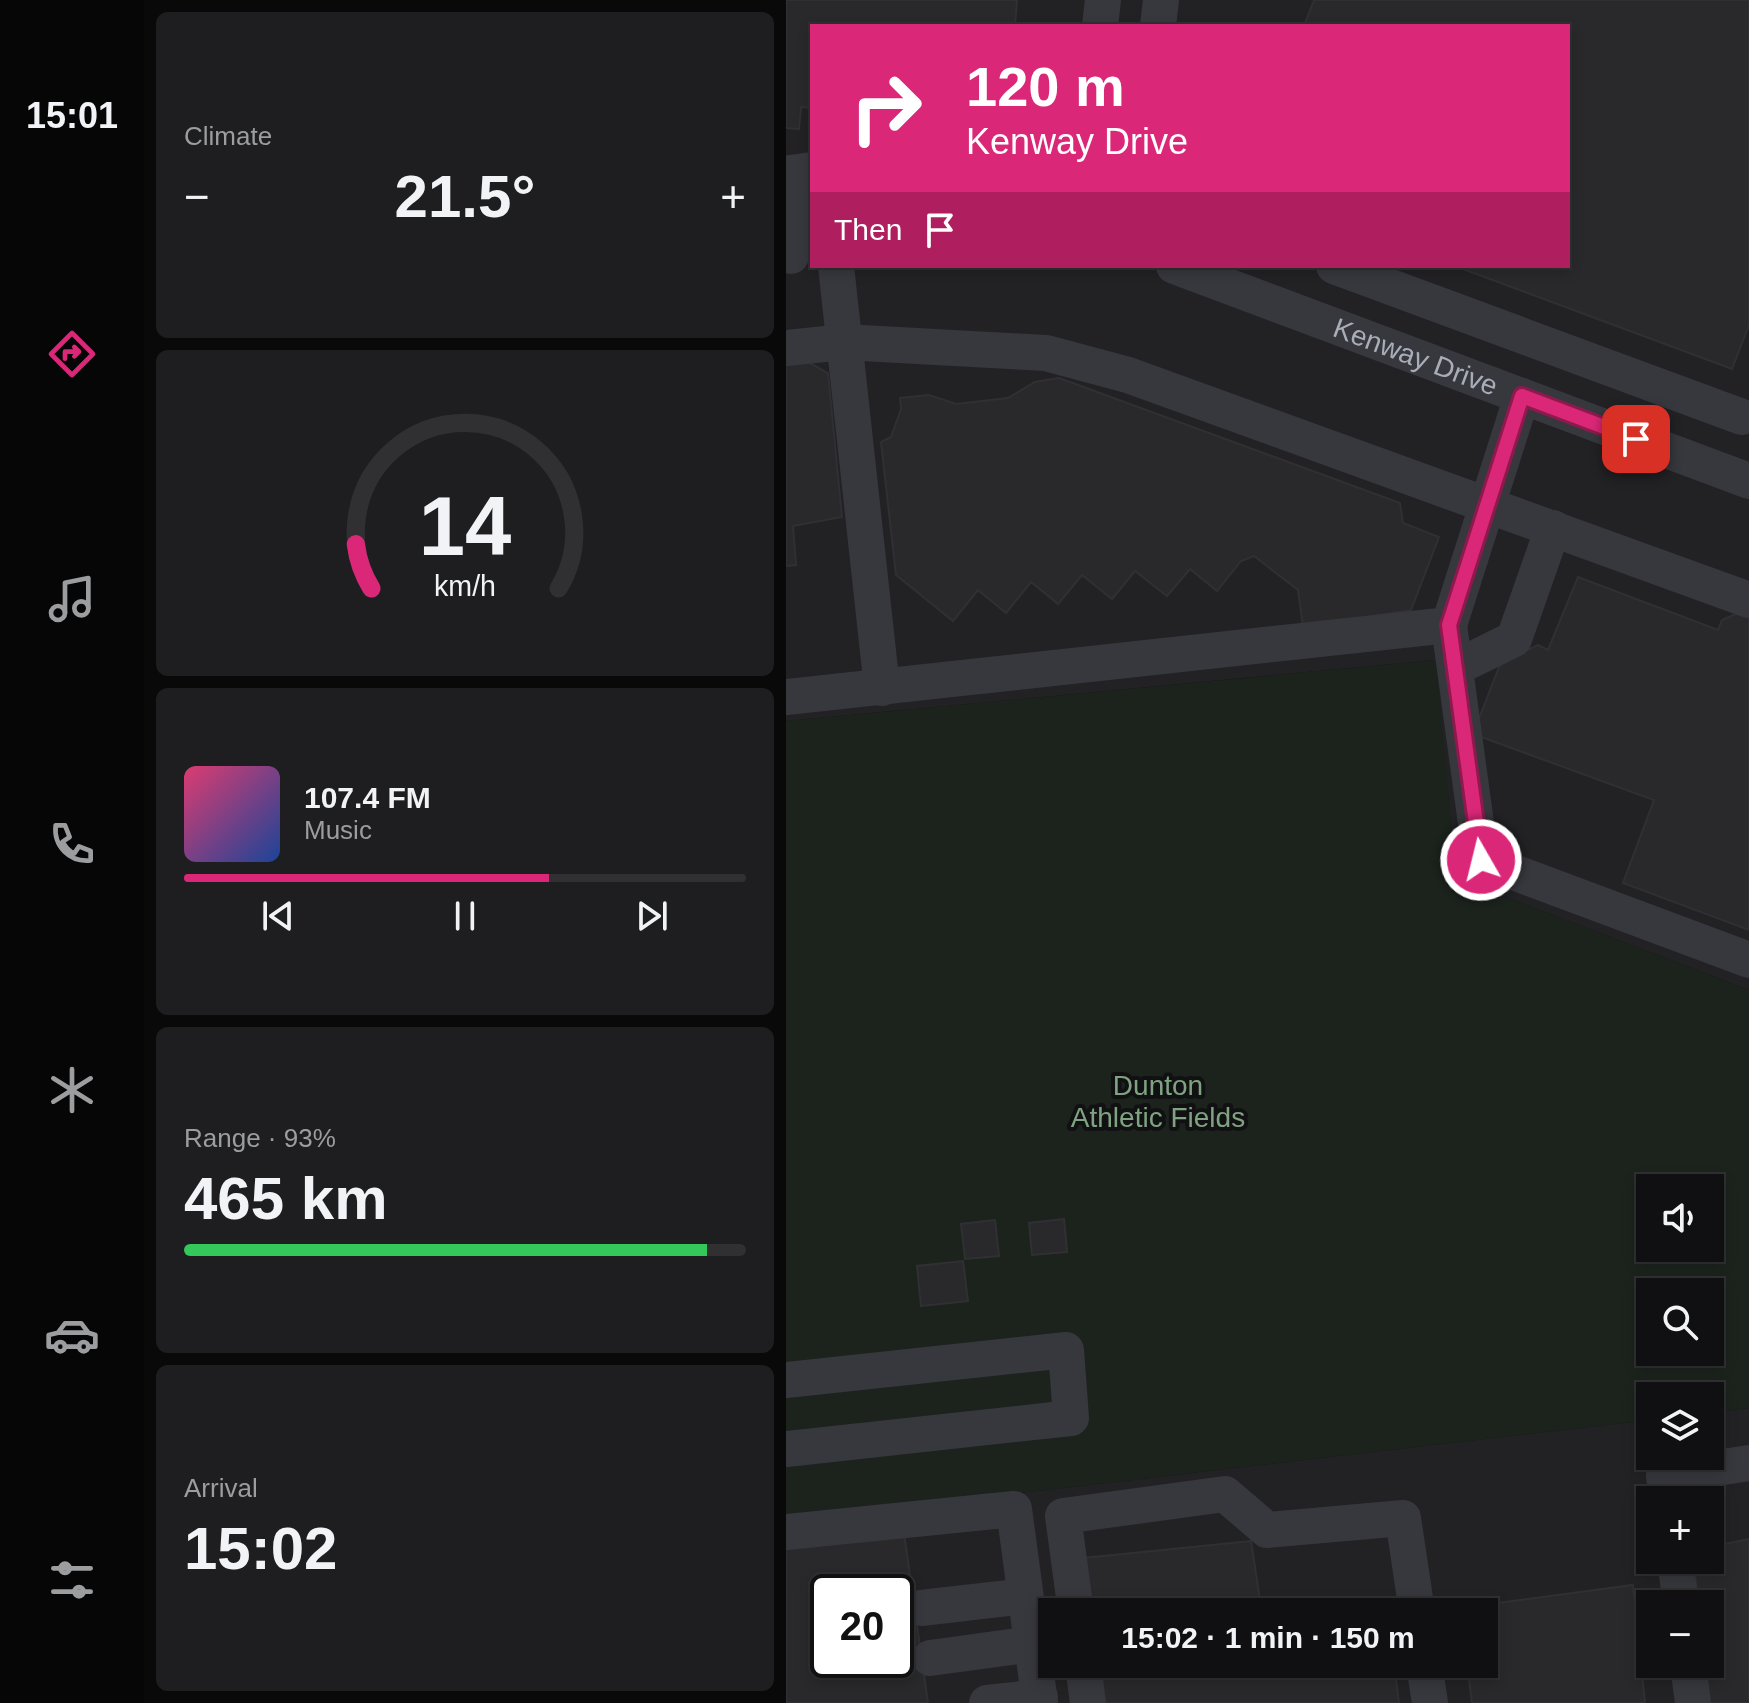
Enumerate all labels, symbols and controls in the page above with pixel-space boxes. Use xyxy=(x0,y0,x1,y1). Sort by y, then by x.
text: 120 m xyxy=(966,55,1125,118)
icon: right xyxy=(834,56,938,160)
text: 15:01 xyxy=(26,95,118,136)
text: Climate xyxy=(184,121,272,151)
text: Kenway Drive xyxy=(966,121,1188,162)
text: 21.5° xyxy=(395,163,535,230)
text: − xyxy=(184,172,210,221)
text: + xyxy=(720,172,746,221)
icon: arrive xyxy=(918,208,962,252)
text: Then xyxy=(834,213,902,246)
street label: Kenway Drive xyxy=(1329,312,1502,401)
icon: directions xyxy=(44,326,100,382)
pin xyxy=(1602,405,1670,473)
icon: arrive xyxy=(1614,417,1658,461)
text: 14 xyxy=(419,480,511,573)
text: km/h xyxy=(434,570,496,602)
icon: music xyxy=(44,571,100,627)
text: 107.4 FM xyxy=(304,781,431,814)
text: Music xyxy=(304,815,372,845)
icon: phone xyxy=(44,816,100,872)
position arrow xyxy=(1439,818,1523,902)
icon: previous xyxy=(256,894,300,938)
icon: pause xyxy=(443,894,487,938)
icon: next xyxy=(630,894,674,938)
icon: climate xyxy=(44,1062,100,1118)
park label: Dunton Athletic Fields xyxy=(1071,1070,1245,1133)
text: Range · 93% xyxy=(184,1123,336,1153)
text: 465 km xyxy=(184,1165,388,1232)
map controls xyxy=(1636,1174,1724,1678)
button: sound xyxy=(1636,1174,1724,1262)
button: search xyxy=(1636,1278,1724,1366)
icon: car xyxy=(44,1307,100,1363)
button: layers xyxy=(1636,1382,1724,1470)
text: Arrival xyxy=(184,1473,258,1503)
button: + xyxy=(1636,1486,1724,1574)
text: 15:02 xyxy=(184,1515,337,1582)
icon: filters xyxy=(44,1552,100,1608)
speed limit sign: 20 xyxy=(810,1574,914,1678)
button: − xyxy=(1636,1590,1724,1678)
text: 15:02 · 1 min · 150 m xyxy=(1121,1621,1415,1654)

